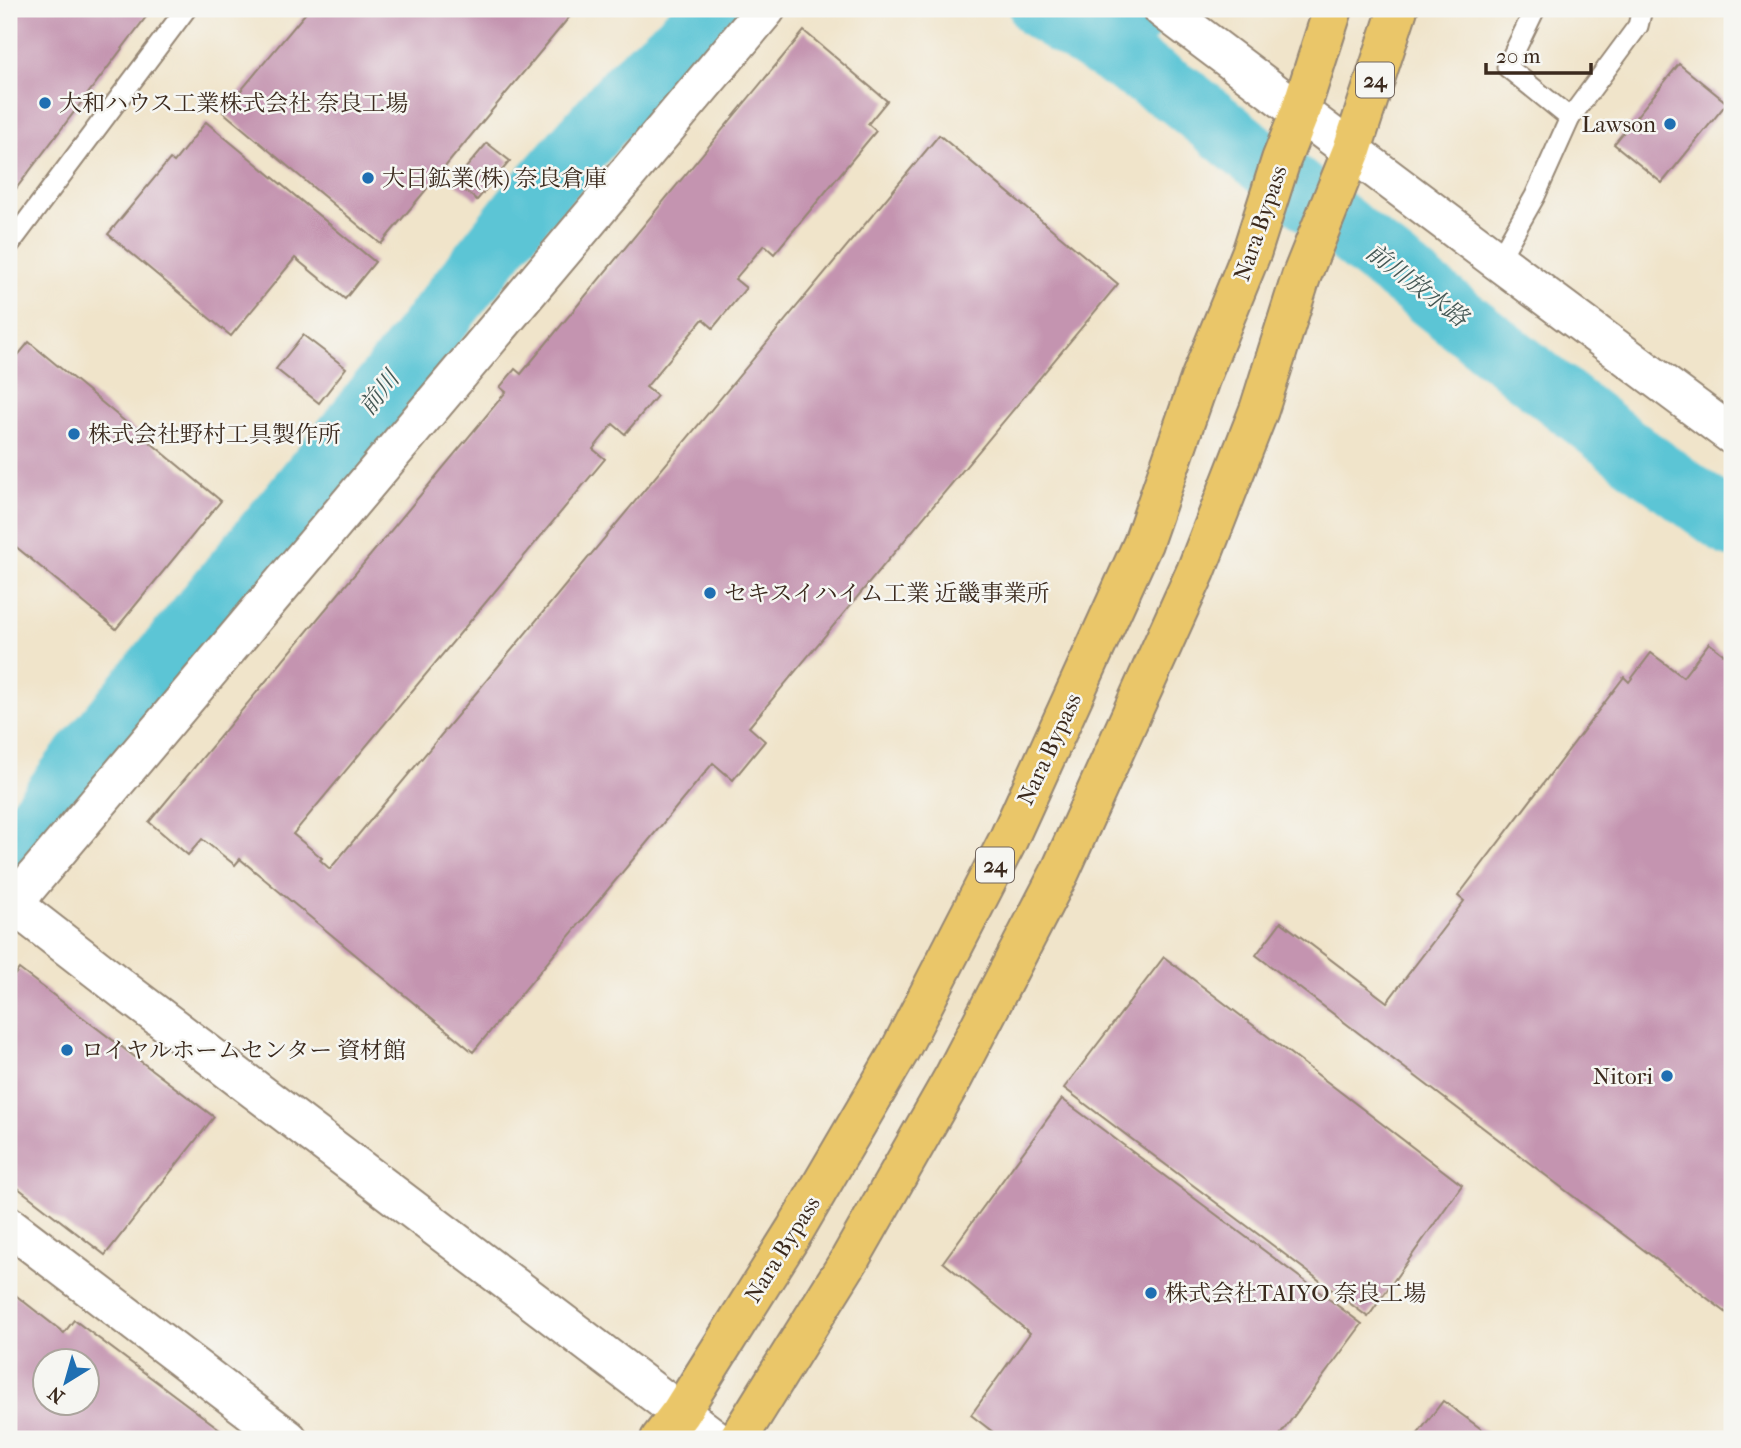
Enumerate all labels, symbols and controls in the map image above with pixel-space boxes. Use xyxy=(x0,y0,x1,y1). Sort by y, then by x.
scale bar xyxy=(1486,32,1590,76)
text: 20 m xyxy=(1496,44,1541,68)
road number: 24 xyxy=(1356,62,1394,98)
place label: 大和ハウス工業株式会社 奈良工場 xyxy=(59,90,408,117)
marker: 大和ハウス工業株式会社 奈良工場 xyxy=(37,95,53,111)
place label: Lawson xyxy=(1581,111,1657,138)
marker: Lawson xyxy=(1662,116,1678,132)
street label: Nara Bypass xyxy=(1228,162,1293,284)
place label: 大日鉱業(株) 奈良倉庫 xyxy=(382,165,607,192)
marker: 大日鉱業(株) 奈良倉庫 xyxy=(360,170,376,186)
water label: 前川放水路 xyxy=(1361,238,1475,333)
water label: 前川 xyxy=(353,363,407,421)
place label: 株式会社野村工具製作所 xyxy=(88,421,341,448)
marker: 株式会社野村工具製作所 xyxy=(66,426,82,442)
place label: セキスイハイム工業 近畿事業所 xyxy=(724,580,1050,607)
marker: セキスイハイム工業 近畿事業所 xyxy=(702,585,718,601)
street label: Nara Bypass xyxy=(1012,689,1087,809)
road number: 24 xyxy=(976,848,1014,882)
place label: ロイヤルホームセンター 資材館 xyxy=(81,1037,406,1064)
marker: ロイヤルホームセンター 資材館 xyxy=(59,1042,75,1058)
place label: Nitori xyxy=(1593,1063,1653,1090)
marker: Nitori xyxy=(1659,1068,1675,1084)
street label: Nara Bypass xyxy=(739,1191,826,1307)
place label: 株式会社TAIYO 奈良工場 xyxy=(1165,1280,1426,1307)
marker: 株式会社TAIYO 奈良工場 xyxy=(1143,1285,1159,1301)
north arrow xyxy=(32,1346,102,1416)
text: N xyxy=(44,1381,69,1408)

